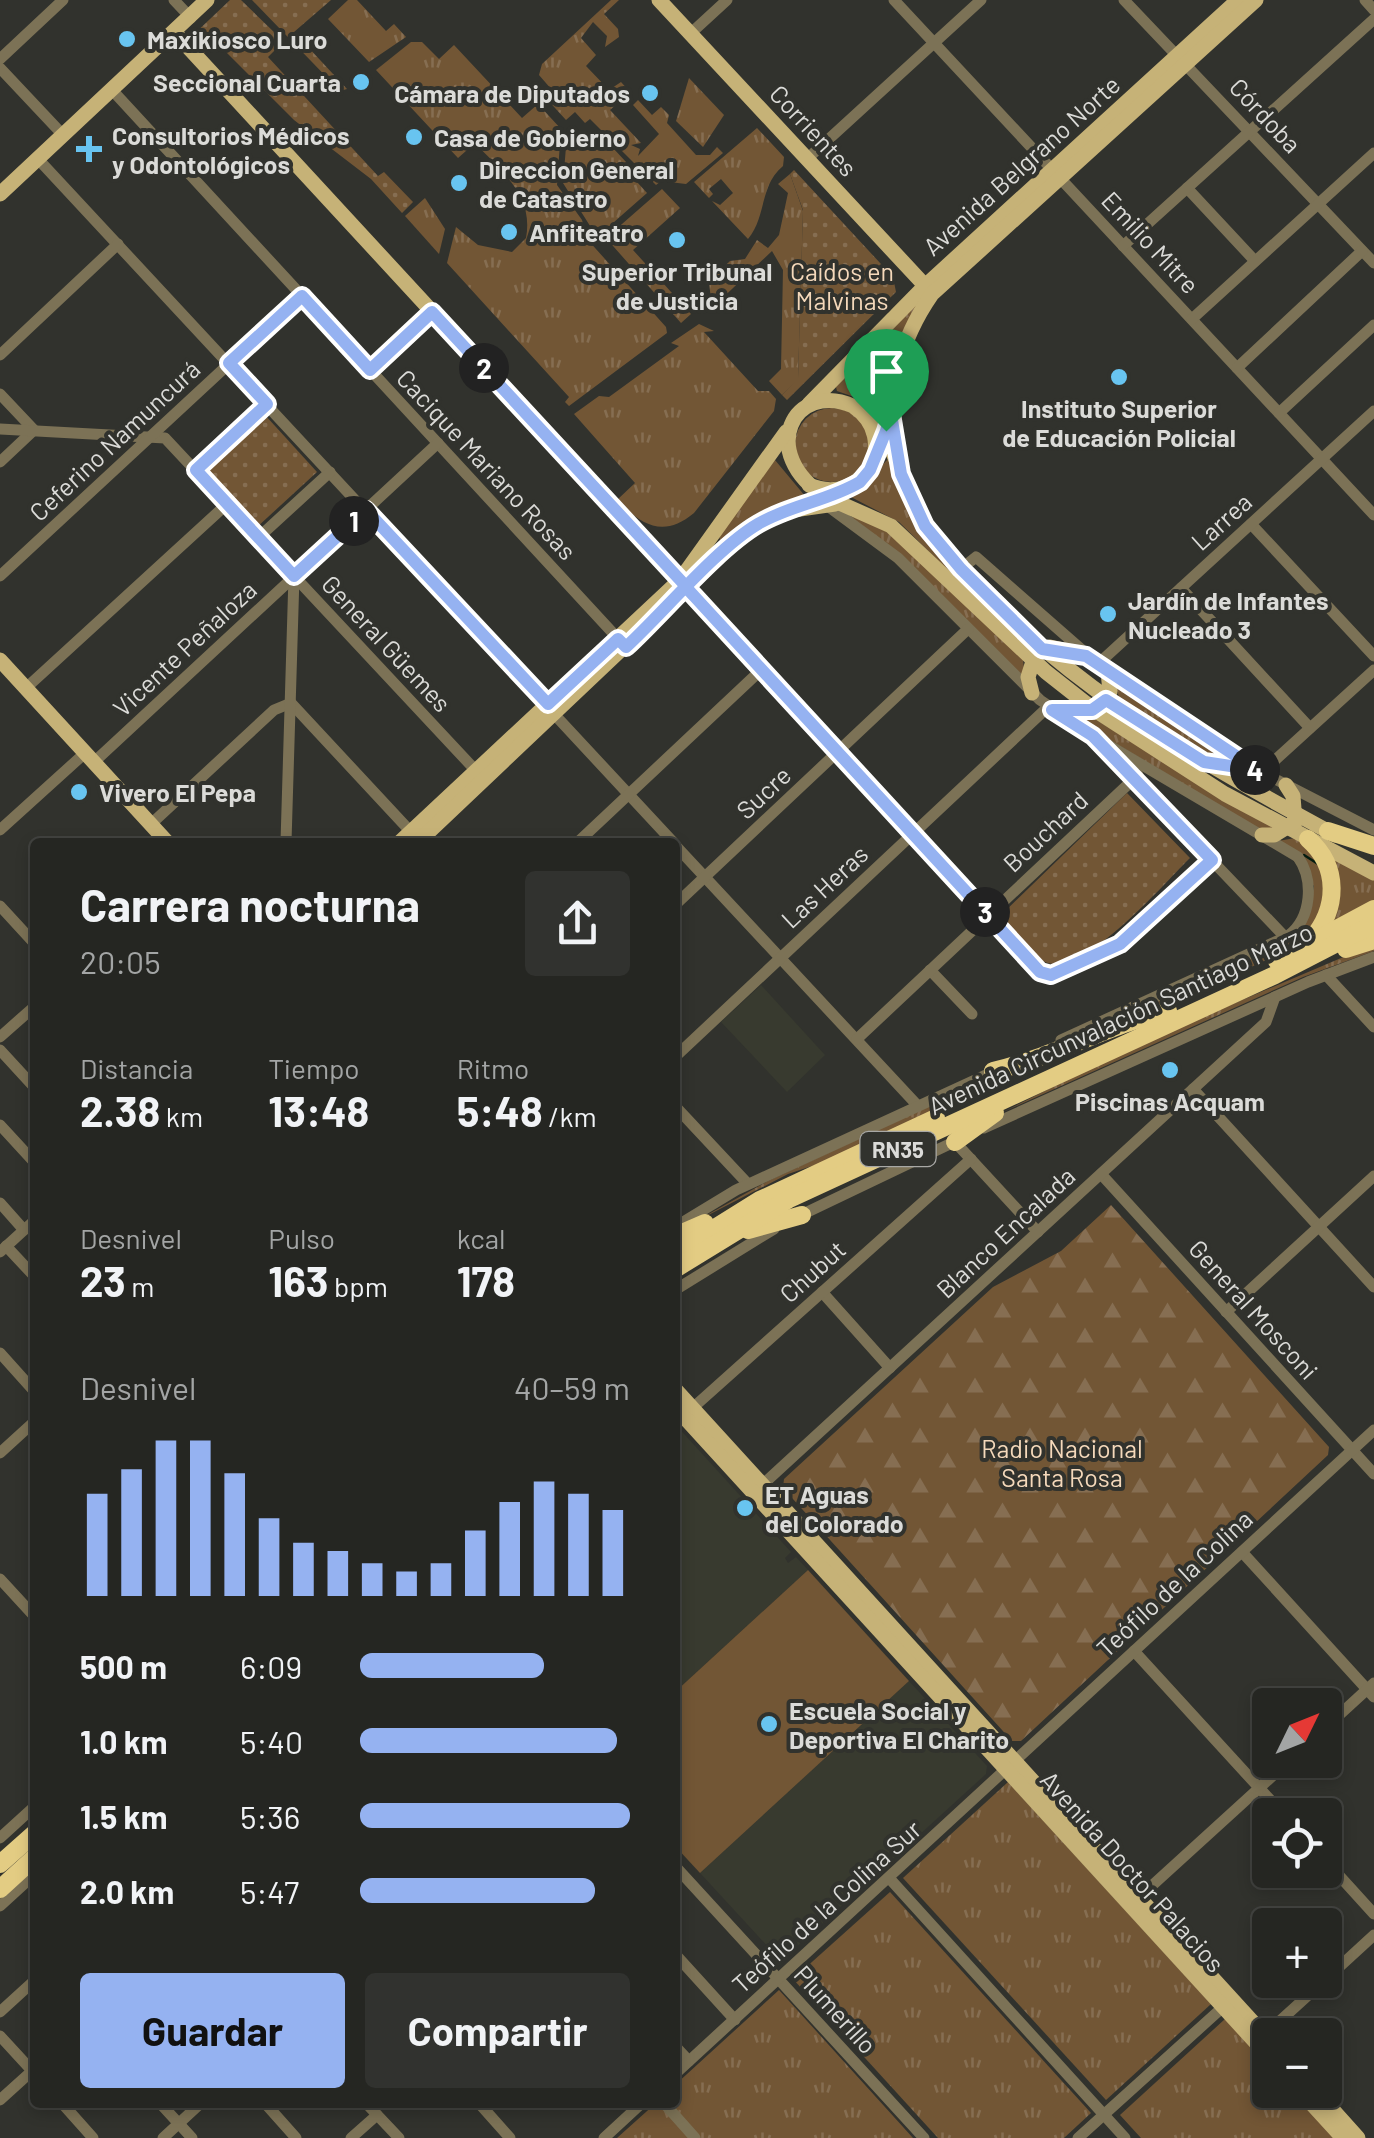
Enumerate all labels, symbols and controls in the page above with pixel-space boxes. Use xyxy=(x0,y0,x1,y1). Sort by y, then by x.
place label: Maxikiosco Luro xyxy=(147,24,327,54)
marker: Maxikiosco Luro xyxy=(116,28,138,50)
place label: Seccional Cuarta xyxy=(153,67,341,97)
street label: Avenida Belgrano Norte xyxy=(916,69,1126,261)
marker: Seccional Cuarta xyxy=(350,71,372,93)
street label: Córdoba xyxy=(1224,71,1308,159)
place label: Cámara de Diputados xyxy=(394,78,630,108)
street label: Corrientes xyxy=(764,78,864,182)
marker: Cámara de Diputados xyxy=(639,82,661,104)
place label: Consultorios Médicos y Odontológicos xyxy=(112,120,349,179)
place label: Casa de Gobierno xyxy=(434,122,626,152)
marker: Casa de Gobierno xyxy=(403,126,425,148)
marker: Consultorios Médicos y Odontológicos xyxy=(76,136,102,162)
place label: Direccion General de Catastro xyxy=(479,154,674,213)
marker: Direccion General de Catastro xyxy=(448,172,470,194)
street label: Emilio Mitre xyxy=(1096,185,1206,299)
place label: Anfiteatro xyxy=(529,217,644,247)
marker: Anfiteatro xyxy=(498,221,520,243)
marker: Superior Tribunal de Justicia xyxy=(666,229,688,251)
place label: Superior Tribunal de Justicia xyxy=(582,256,772,315)
park label: Caídos en Malvinas xyxy=(790,256,894,315)
pin xyxy=(844,329,929,432)
pin: 2 xyxy=(459,343,509,393)
icon: arrive xyxy=(859,344,914,399)
text: 2 xyxy=(476,351,492,385)
street label: Ceferino Namuncurá xyxy=(23,353,205,527)
street label: Cacique Mariano Rosas xyxy=(391,363,583,565)
marker: Instituto Superior de Educación Policial xyxy=(1108,366,1130,388)
place label: Instituto Superior de Educación Policial xyxy=(1002,393,1236,452)
street label: Larrea xyxy=(1185,486,1257,556)
pin: 1 xyxy=(329,496,379,546)
text: 1 xyxy=(349,504,359,538)
street label: General Güemes xyxy=(316,569,458,717)
street label: Vicente Peñaloza xyxy=(106,574,262,722)
place label: Jardín de Infantes Nucleado 3 xyxy=(1128,585,1329,644)
marker: Jardín de Infantes Nucleado 3 xyxy=(1097,603,1119,625)
pin: 4 xyxy=(1230,745,1280,795)
text: 4 xyxy=(1247,753,1263,787)
street label: Sucre xyxy=(730,759,796,825)
place label: Vivero El Pepa xyxy=(99,777,256,807)
marker: Vivero El Pepa xyxy=(68,781,90,803)
street label: Bouchard xyxy=(997,784,1093,878)
street label: Las Heras xyxy=(774,838,874,934)
button: share xyxy=(525,871,630,976)
text: Carrera nocturna xyxy=(80,877,420,931)
pin: 3 xyxy=(960,887,1010,937)
text: 3 xyxy=(977,895,993,929)
street label: Avenida Circunvalación Santiago Marzo xyxy=(923,916,1317,1120)
text: 20:05 xyxy=(80,942,161,980)
text: Distancia xyxy=(80,1051,193,1085)
text: Tiempo xyxy=(268,1051,360,1085)
text: Ritmo xyxy=(457,1051,529,1085)
marker: Piscinas Acquam xyxy=(1159,1059,1181,1081)
text: 2.38 xyxy=(80,1085,160,1135)
text: 13:48 xyxy=(268,1085,369,1135)
text: 5:48 xyxy=(457,1085,543,1135)
place label: Piscinas Acquam xyxy=(1075,1086,1265,1116)
text: km xyxy=(160,1099,203,1133)
text: /km xyxy=(543,1099,597,1133)
road number: RN35 xyxy=(860,1132,936,1166)
street label: Blanco Encalada xyxy=(930,1160,1080,1304)
text: Desnivel xyxy=(80,1221,182,1255)
text: Pulso xyxy=(268,1221,335,1255)
text: kcal xyxy=(457,1221,505,1255)
street label: General Mosconi xyxy=(1183,1233,1325,1385)
street label: Chubut xyxy=(773,1234,851,1308)
text: 23 xyxy=(80,1255,126,1305)
text: 163 xyxy=(268,1255,328,1305)
text: 178 xyxy=(457,1255,515,1305)
text: m xyxy=(126,1269,154,1303)
text: bpm xyxy=(328,1269,388,1303)
text: Desnivel xyxy=(80,1368,196,1406)
text: 40–59 m xyxy=(514,1368,630,1406)
park label: Radio Nacional Santa Rosa xyxy=(981,1433,1143,1492)
place label: ET Aguas del Colorado xyxy=(765,1479,904,1538)
marker: ET Aguas del Colorado xyxy=(734,1497,756,1519)
street label: Teófilo de la Colina xyxy=(1090,1503,1258,1663)
text: 500 m xyxy=(80,1647,167,1685)
text: 6:09 xyxy=(240,1647,302,1685)
north arrow xyxy=(1252,1688,1342,1778)
map controls xyxy=(1252,1688,1342,2108)
place label: Escuela Social y Deportiva El Charito xyxy=(789,1695,1009,1754)
marker: Escuela Social y Deportiva El Charito xyxy=(758,1713,780,1735)
text: 1.0 km xyxy=(80,1722,168,1760)
text: 5:40 xyxy=(240,1722,303,1760)
street label: Avenida Doctor Palacios xyxy=(1035,1764,1231,1978)
text: 1.5 km xyxy=(80,1797,167,1835)
text: 5:36 xyxy=(240,1797,300,1835)
button: locate xyxy=(1252,1798,1342,1888)
street label: Teófilo de la Colina Sur xyxy=(725,1813,927,1999)
text: 2.0 km xyxy=(80,1872,174,1910)
text: 5:47 xyxy=(240,1872,299,1910)
button: + xyxy=(1252,1908,1342,1998)
street label: Plumerillo xyxy=(789,1959,883,2059)
button: Guardar xyxy=(80,1973,345,2088)
button: Compartir xyxy=(365,1973,630,2088)
button: − xyxy=(1252,2018,1342,2108)

